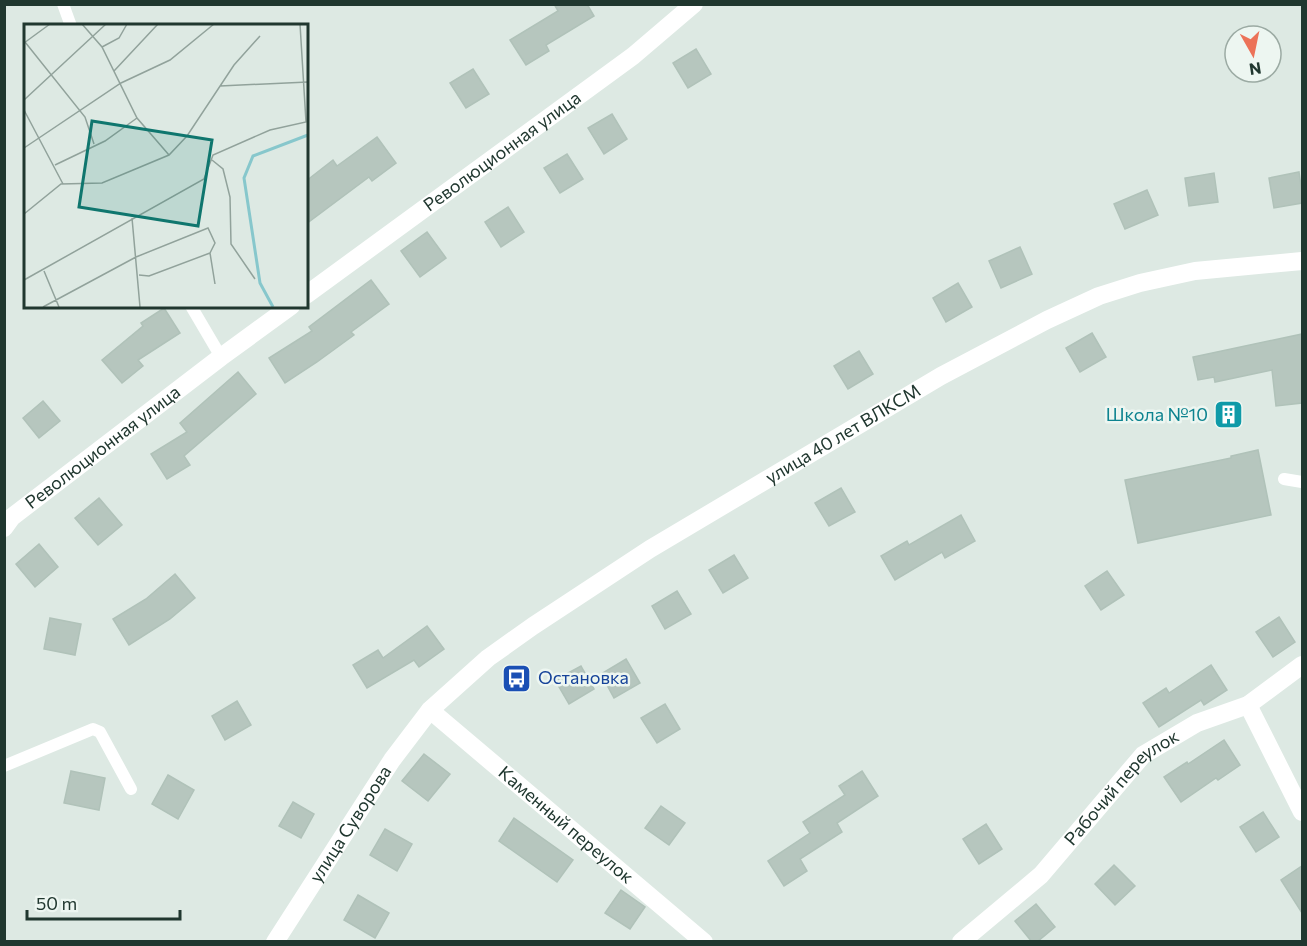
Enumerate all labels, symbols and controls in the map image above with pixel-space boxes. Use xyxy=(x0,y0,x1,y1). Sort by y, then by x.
inset map xyxy=(24,24,308,308)
north arrow xyxy=(1223,24,1283,84)
text: N xyxy=(1248,59,1263,80)
street label: Революционная улица xyxy=(419,86,585,216)
street label: улица 40 лет ВЛКСМ xyxy=(761,379,924,488)
street label: Революционная улица xyxy=(20,380,184,513)
building icon: Школа №10 xyxy=(1213,399,1245,431)
place label: Школа №10 xyxy=(1106,403,1208,425)
bus stop icon: Остановка xyxy=(501,662,533,694)
place label: Остановка xyxy=(538,666,629,688)
street label: Рабочий переулок xyxy=(1059,724,1183,849)
street label: улица Суворова xyxy=(304,761,396,886)
street label: Каменный переулок xyxy=(494,761,639,888)
scale bar xyxy=(27,883,180,921)
text: 50 m xyxy=(36,892,77,914)

